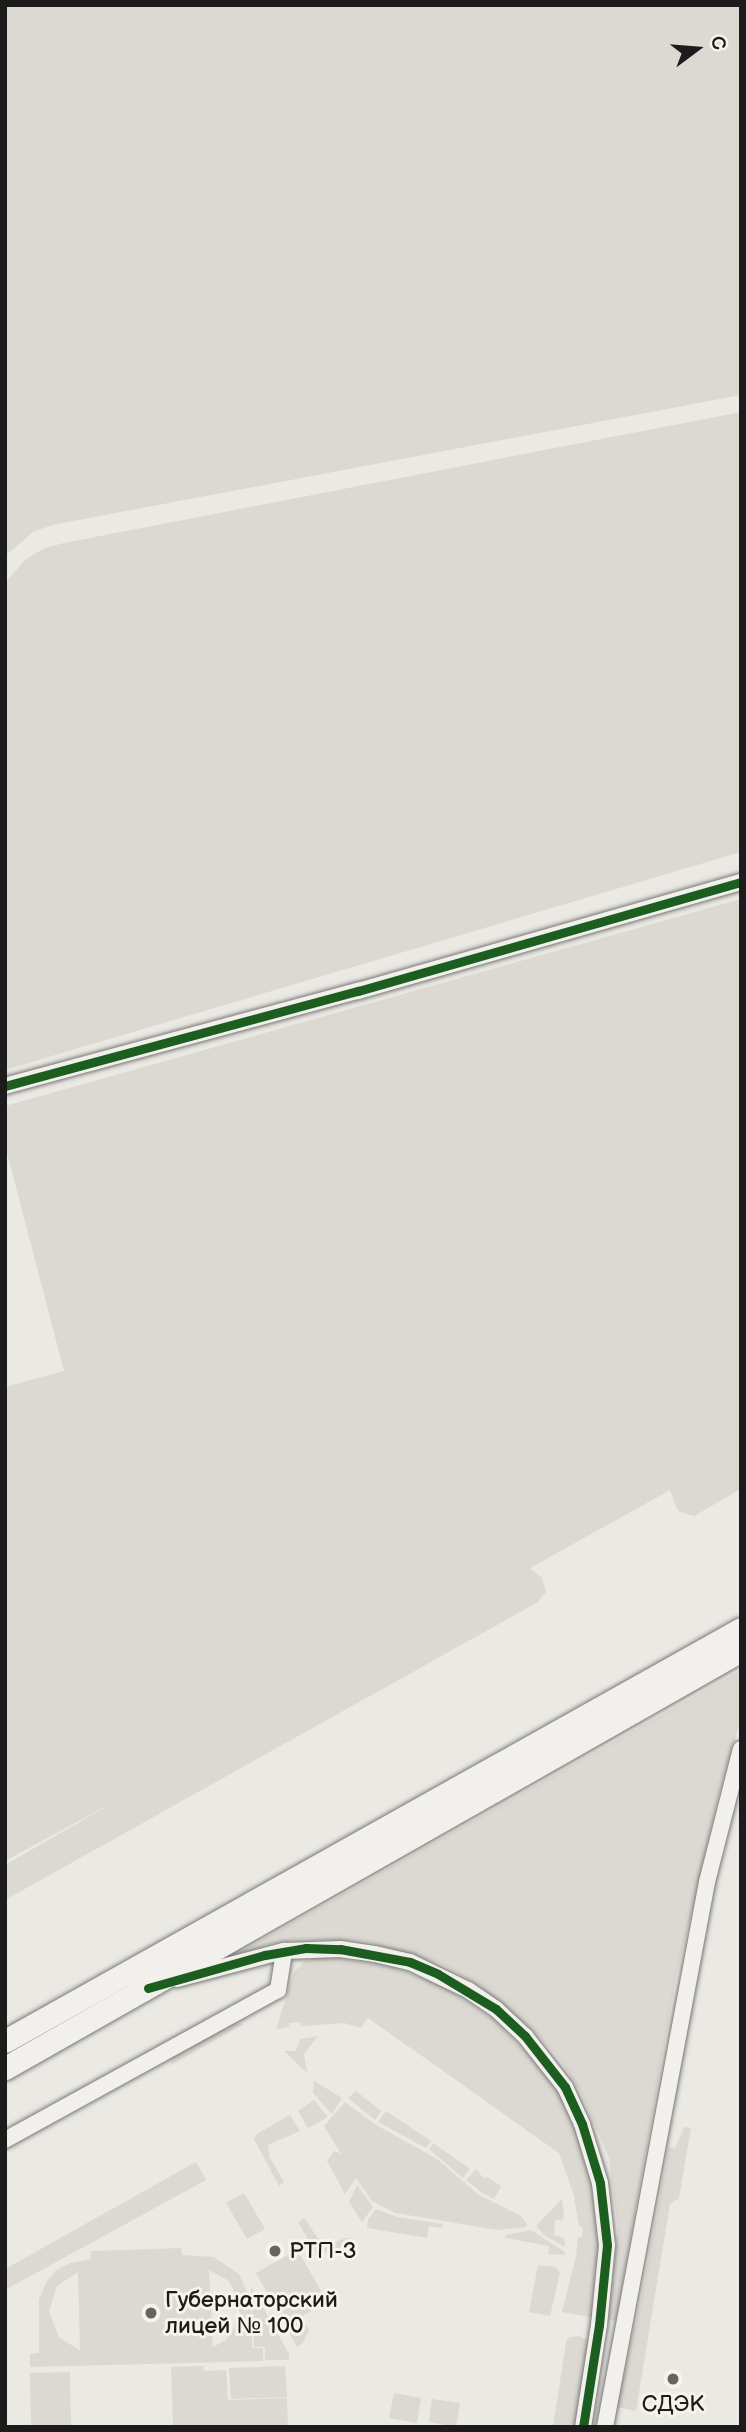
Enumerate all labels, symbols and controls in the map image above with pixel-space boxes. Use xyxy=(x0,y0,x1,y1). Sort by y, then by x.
north arrow xyxy=(662,14,732,84)
text: С xyxy=(705,34,731,53)
place label: РТП-3 xyxy=(289,2237,357,2265)
marker: РТП-3 xyxy=(267,2243,283,2259)
place label: Губернаторский лицей № 100 xyxy=(165,2286,338,2340)
marker: Губернаторский лицей № 100 xyxy=(143,2305,159,2321)
marker: СДЭК xyxy=(665,2371,681,2387)
place label: СДЭК xyxy=(642,2390,704,2418)

